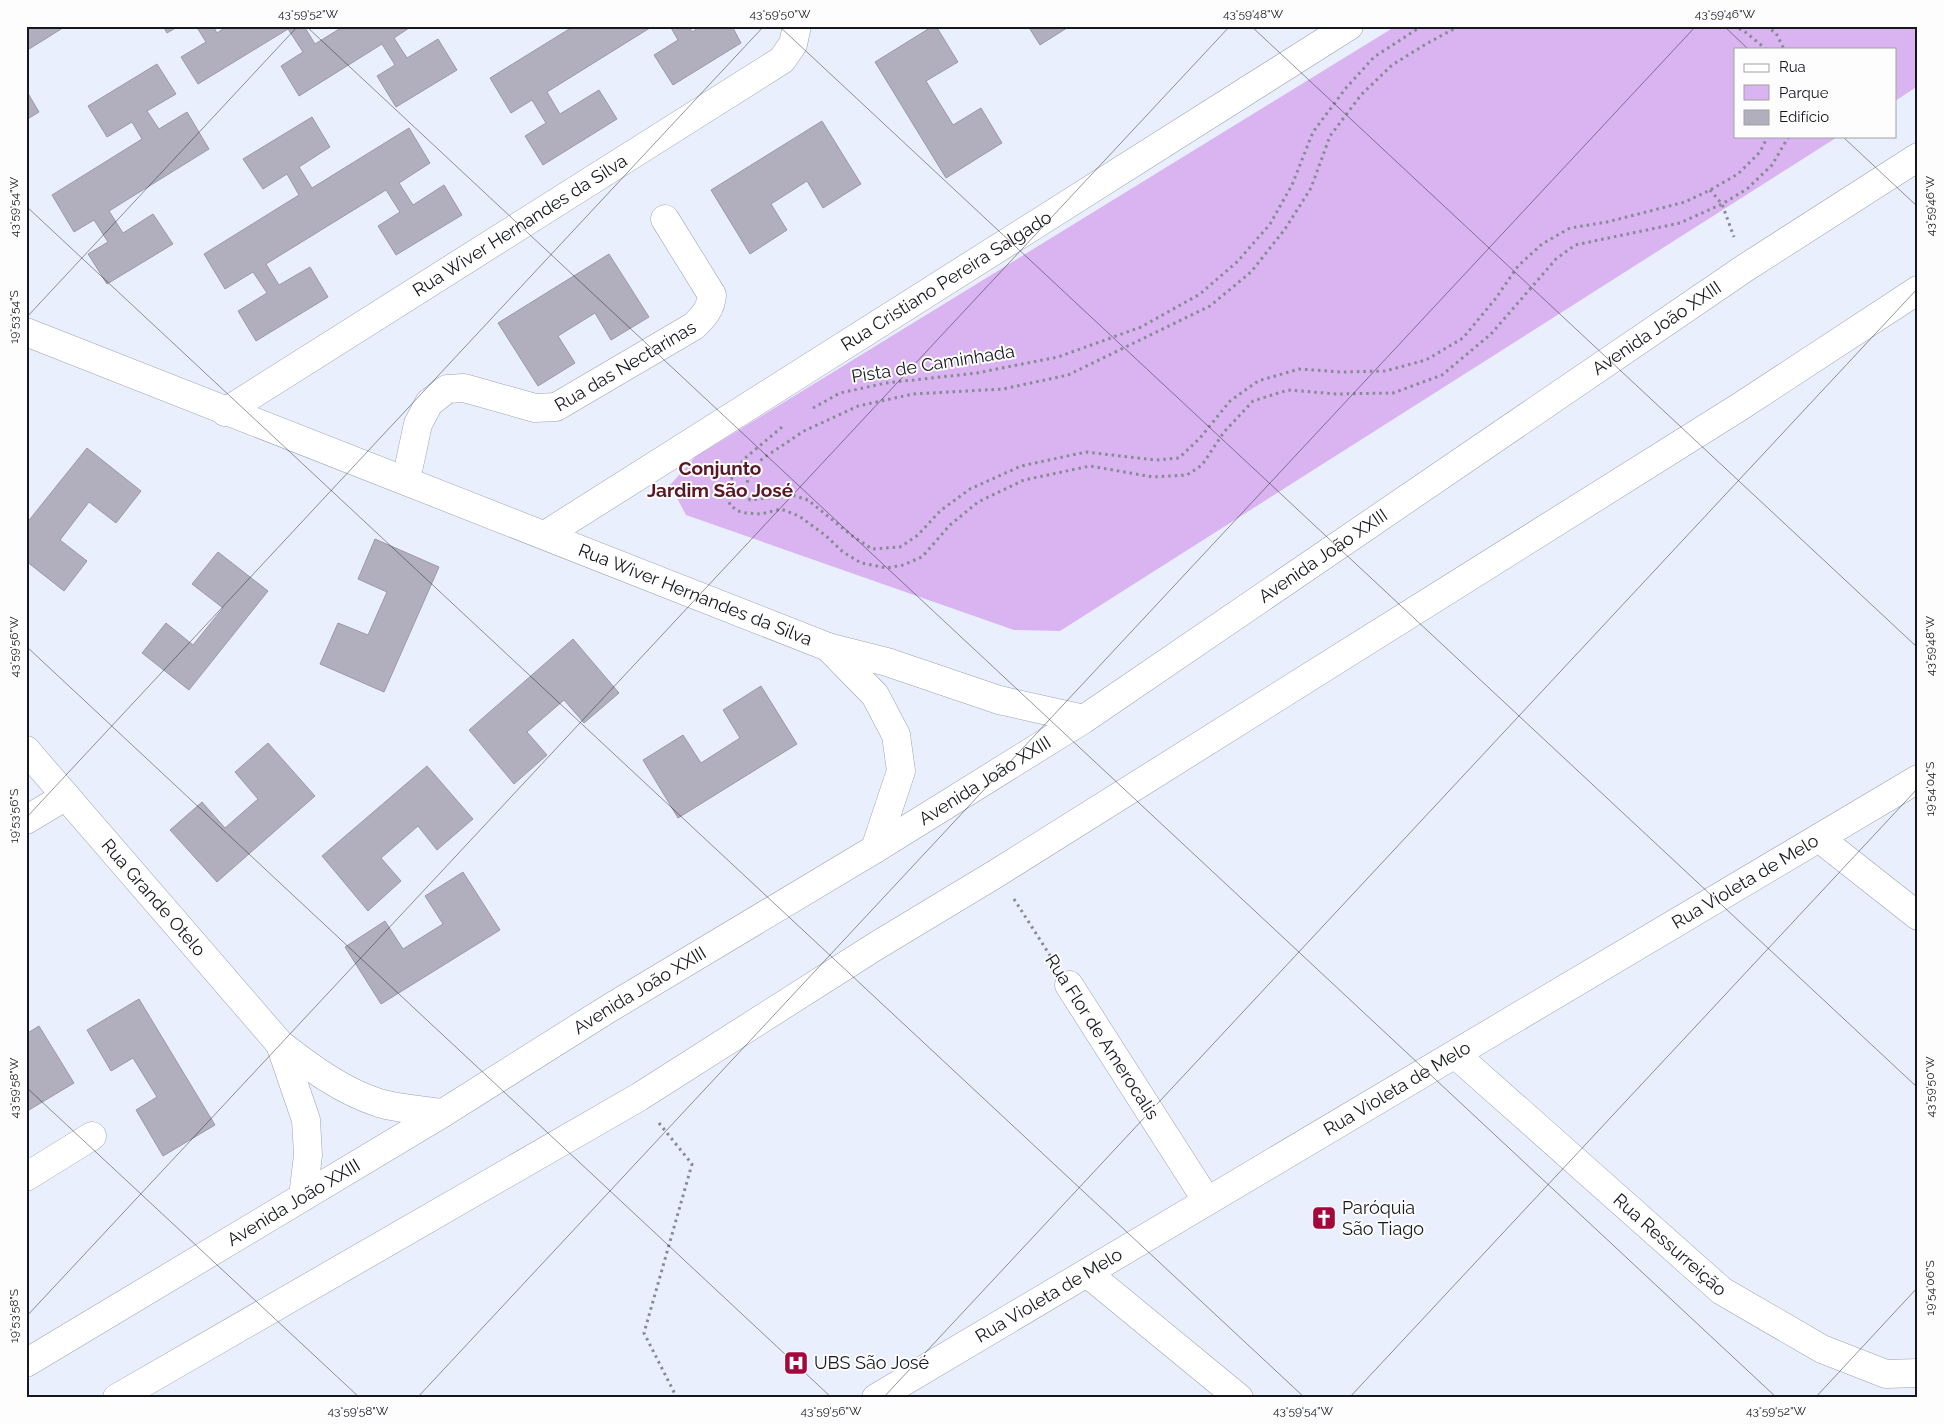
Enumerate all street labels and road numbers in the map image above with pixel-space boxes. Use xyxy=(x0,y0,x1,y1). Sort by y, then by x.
street label: Rua Wiver Hernandes da Silva xyxy=(409,150,631,301)
street label: Rua Cristiano Pereira Salgado xyxy=(837,206,1055,355)
street label: Avenida João XXIII xyxy=(1588,276,1725,379)
street label: Rua das Nectarinas xyxy=(551,316,700,416)
street label: Pista de Caminhada xyxy=(850,340,1016,387)
street label: Avenida João XXIII xyxy=(1254,504,1391,607)
street label: Rua Wiver Hernandes da Silva xyxy=(575,539,815,650)
street label: Avenida João XXIII xyxy=(915,731,1054,829)
street label: Rua Violeta de Melo xyxy=(1668,829,1822,933)
street label: Rua Grande Otelo xyxy=(97,834,210,960)
street label: Avenida João XXIII xyxy=(569,942,710,1038)
street label: Rua Flor de Amerocalis xyxy=(1041,950,1164,1123)
street label: Rua Violeta de Melo xyxy=(1320,1036,1474,1140)
street label: Avenida João XXIII xyxy=(223,1154,364,1250)
street label: Rua Ressurreição xyxy=(1609,1189,1731,1300)
street label: Rua Violeta de Melo xyxy=(971,1243,1126,1347)

